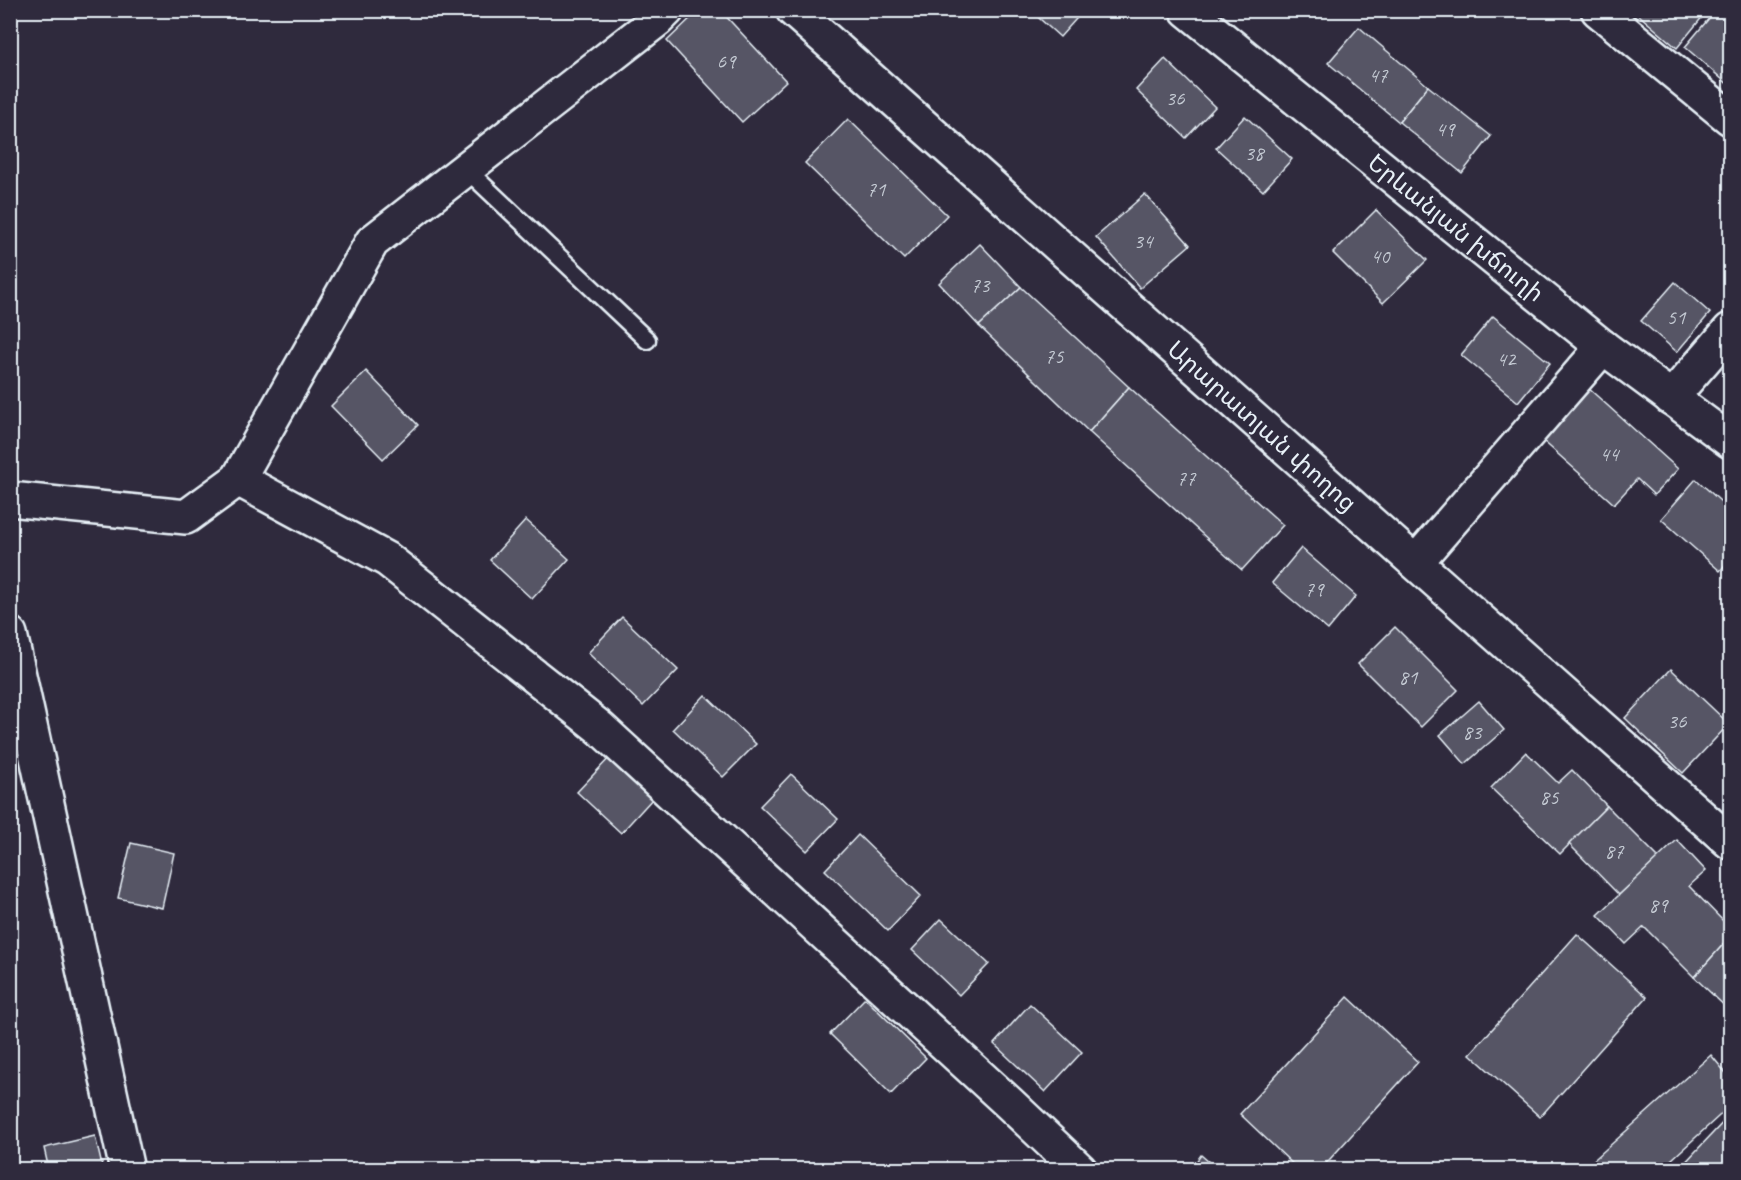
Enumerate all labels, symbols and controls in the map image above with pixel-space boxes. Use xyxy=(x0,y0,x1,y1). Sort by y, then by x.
house number: 69 xyxy=(717,48,737,74)
house number: 47 xyxy=(1369,62,1389,88)
house number: 36 xyxy=(1166,85,1185,111)
house number: 49 xyxy=(1436,116,1456,142)
house number: 38 xyxy=(1245,140,1266,166)
street label: Երևանյան խճուղի xyxy=(1362,147,1550,308)
house number: 71 xyxy=(867,176,887,202)
house number: 34 xyxy=(1134,228,1155,254)
house number: 40 xyxy=(1371,243,1391,269)
house number: 73 xyxy=(971,272,991,298)
house number: 51 xyxy=(1667,304,1687,330)
street label: Արարատյան փողոց xyxy=(1161,334,1363,518)
house number: 75 xyxy=(1045,343,1065,369)
house number: 42 xyxy=(1497,346,1517,372)
house number: 44 xyxy=(1600,441,1621,467)
house number: 77 xyxy=(1177,465,1197,491)
house number: 79 xyxy=(1305,576,1325,602)
house number: 81 xyxy=(1399,664,1419,690)
house number: 36 xyxy=(1668,708,1687,734)
house number: 83 xyxy=(1463,719,1483,745)
house number: 85 xyxy=(1540,784,1560,810)
house number: 87 xyxy=(1605,838,1625,864)
house number: 89 xyxy=(1649,892,1669,918)

